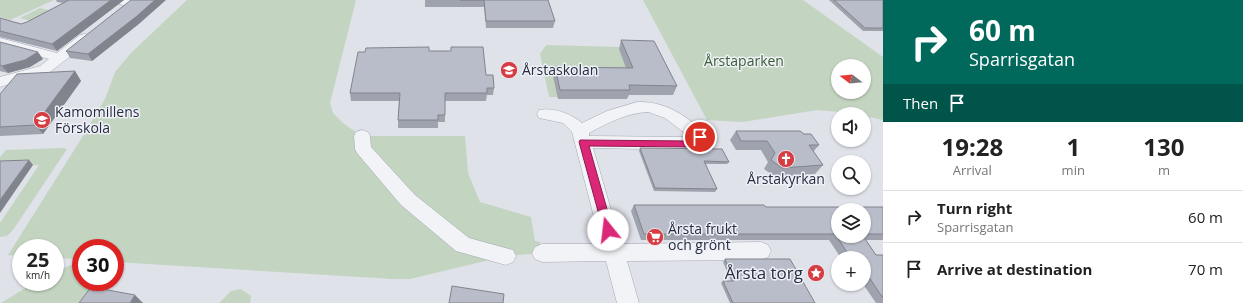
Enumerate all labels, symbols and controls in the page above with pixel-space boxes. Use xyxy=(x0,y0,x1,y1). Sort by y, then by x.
text: 60 m xyxy=(969,11,1036,49)
icon: right xyxy=(903,16,955,68)
text: Sparrisgatan xyxy=(969,47,1075,71)
park label: Årstaparken xyxy=(704,51,784,70)
north arrow xyxy=(831,59,871,99)
map controls xyxy=(831,59,871,291)
school or university icon: Årstaskolan xyxy=(499,60,519,80)
place label: Årstaskolan xyxy=(522,60,598,79)
icon: arrive xyxy=(946,92,968,114)
text: Then xyxy=(903,93,938,113)
place label: Kamomillens Förskola xyxy=(55,102,140,137)
button: sound xyxy=(831,107,871,147)
school or university icon: Kamomillens Förskola xyxy=(32,110,52,130)
pin xyxy=(683,120,717,154)
icon: arrive xyxy=(689,126,711,148)
text: 19:28 xyxy=(941,130,1003,163)
text: 1 xyxy=(1066,130,1080,163)
text: 130 xyxy=(1143,130,1185,163)
church icon: Årstakyrkan xyxy=(776,149,796,169)
button: search xyxy=(831,155,871,195)
text: Arrival xyxy=(953,161,992,179)
text: min xyxy=(1062,161,1085,179)
text: m xyxy=(1158,161,1170,179)
place label: Årstakyrkan xyxy=(747,169,825,188)
text: Turn right xyxy=(937,198,1012,218)
button: layers xyxy=(831,203,871,243)
icon: right xyxy=(903,206,925,228)
text: 60 m xyxy=(1188,207,1223,227)
position arrow xyxy=(587,209,629,251)
text: Sparrisgatan xyxy=(937,218,1014,236)
place label: Årsta frukt och grönt xyxy=(668,219,737,254)
supermarket icon: Årsta frukt och grönt xyxy=(645,227,665,247)
speed limit sign: 30 xyxy=(72,239,124,291)
text: 25 xyxy=(27,246,49,273)
button: + xyxy=(831,251,871,291)
icon: arrive xyxy=(903,258,925,280)
text: Arrive at destination xyxy=(937,259,1092,279)
text: 70 m xyxy=(1188,259,1223,279)
place label: Årsta torg xyxy=(725,261,803,284)
place icon: Årsta torg xyxy=(806,263,826,283)
text: km/h xyxy=(26,268,50,282)

